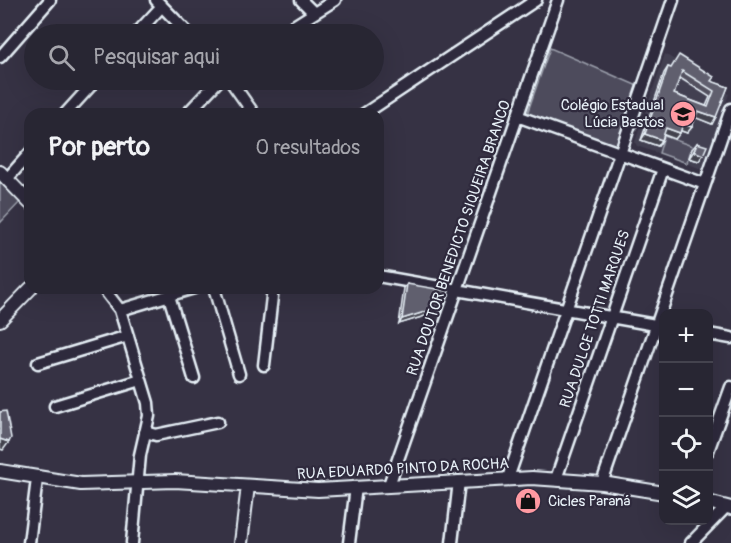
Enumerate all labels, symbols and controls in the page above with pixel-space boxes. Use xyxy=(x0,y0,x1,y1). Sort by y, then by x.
search box xyxy=(24,24,384,90)
icon: search xyxy=(45,41,78,74)
text: Pesquisar aqui xyxy=(93,43,219,71)
place label: Colégio Estadual Lúcia Bastos xyxy=(561,96,664,132)
street label: RUA DOUTOR BENEDICTO SIQUEIRA BRANCO xyxy=(403,98,515,378)
school or university icon: Colégio Estadual Lúcia Bastos xyxy=(668,99,698,129)
text: Por perto xyxy=(48,131,150,163)
text: 0 resultados xyxy=(256,135,360,160)
street label: RUA DULCE TOTTI MARQUES xyxy=(556,228,634,410)
map controls xyxy=(659,309,713,525)
button: + xyxy=(659,309,713,363)
button: − xyxy=(659,363,713,417)
button: locate xyxy=(659,417,713,471)
street label: RUA EDUARDO PINTO DA ROCHA xyxy=(297,454,510,484)
button: layers xyxy=(659,471,713,525)
shop icon: Cicles Paraná xyxy=(513,486,543,516)
place label: Cicles Paraná xyxy=(548,492,631,511)

